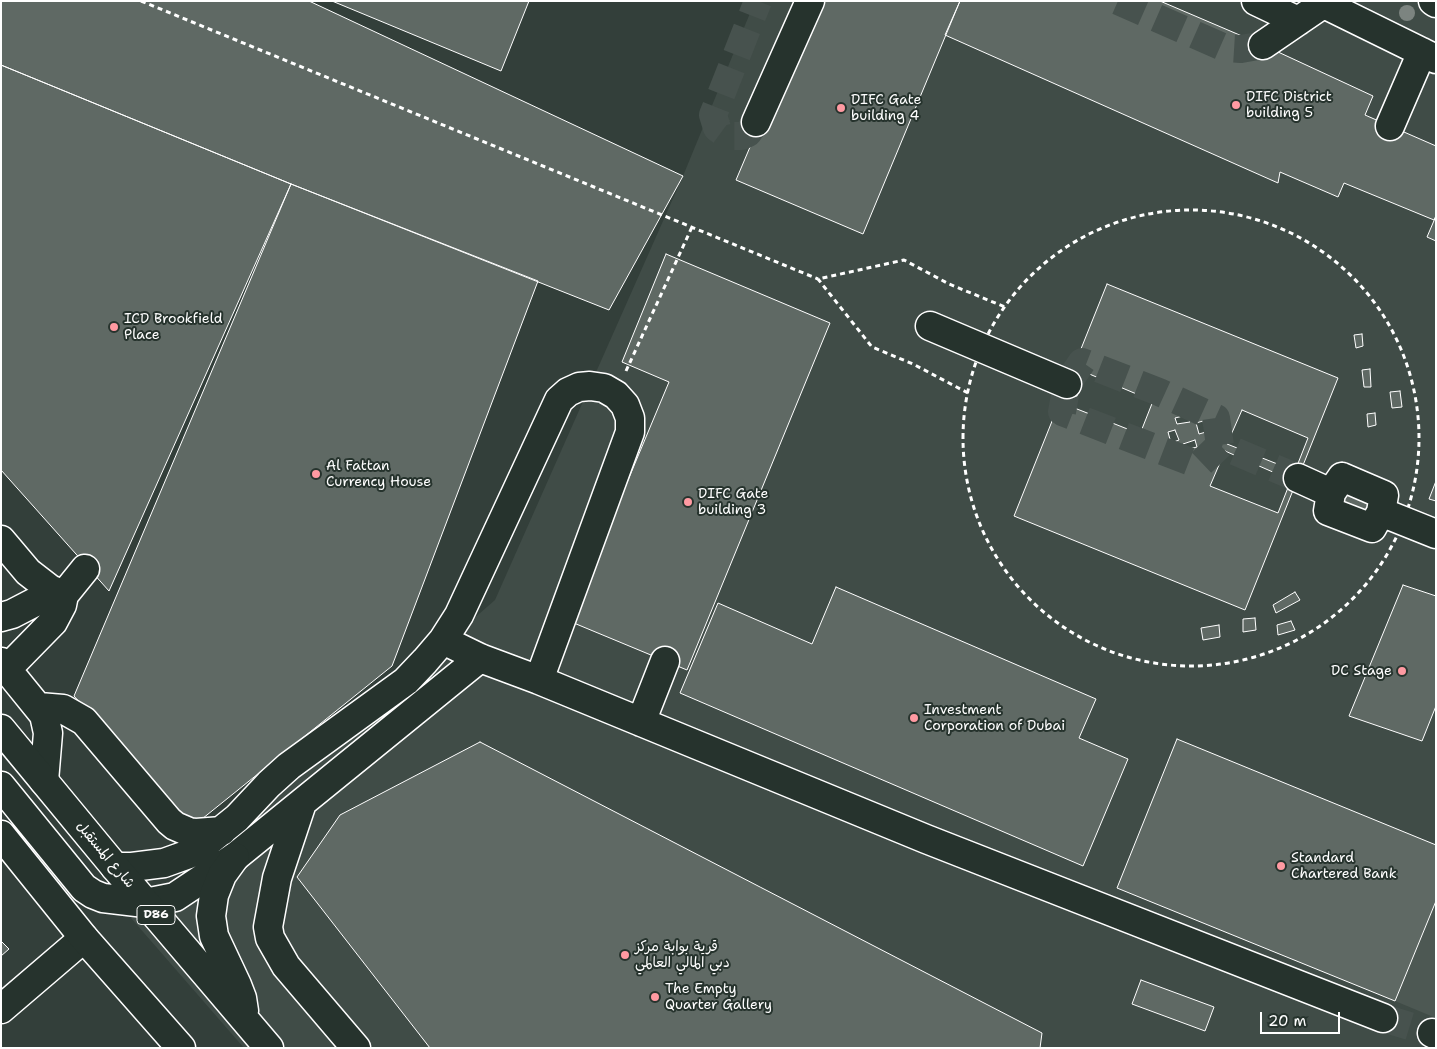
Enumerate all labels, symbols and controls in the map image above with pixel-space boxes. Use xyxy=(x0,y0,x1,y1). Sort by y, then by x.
place label: DIFC District building 5 xyxy=(1246,89,1332,121)
place label: DIFC Gate building 4 xyxy=(851,92,921,124)
marker: DIFC District building 5 xyxy=(1230,99,1242,111)
marker: DIFC Gate building 4 xyxy=(835,102,847,114)
place label: ICD Brookfield Place xyxy=(124,311,223,344)
marker: ICD Brookfield Place xyxy=(108,321,120,333)
place label: Al Fattan Currency House xyxy=(326,458,431,491)
marker: Al Fattan Currency House xyxy=(310,468,322,480)
place label: DIFC Gate building 3 xyxy=(698,486,768,518)
marker: DIFC Gate building 3 xyxy=(682,496,694,508)
place label: DC Stage xyxy=(1331,663,1392,679)
marker: DC Stage xyxy=(1396,665,1408,677)
place label: Investment Corporation of Dubai xyxy=(924,702,1065,734)
marker: Investment Corporation of Dubai xyxy=(908,712,920,724)
street label: شارع المستقبل xyxy=(72,818,138,892)
place label: Standard Chartered Bank xyxy=(1291,850,1397,882)
marker: Standard Chartered Bank xyxy=(1275,860,1287,872)
road number: D86 xyxy=(137,906,175,924)
place label: قرية بوابة مركز دبي المالي العالمي xyxy=(635,939,730,972)
marker: قرية بوابة مركز دبي المالي العالمي xyxy=(619,949,631,961)
place label: The Empty Quarter Gallery xyxy=(665,981,772,1014)
marker: The Empty Quarter Gallery xyxy=(649,991,661,1003)
scale bar xyxy=(1262,1002,1342,1034)
text: 20 m xyxy=(1268,1011,1307,1031)

